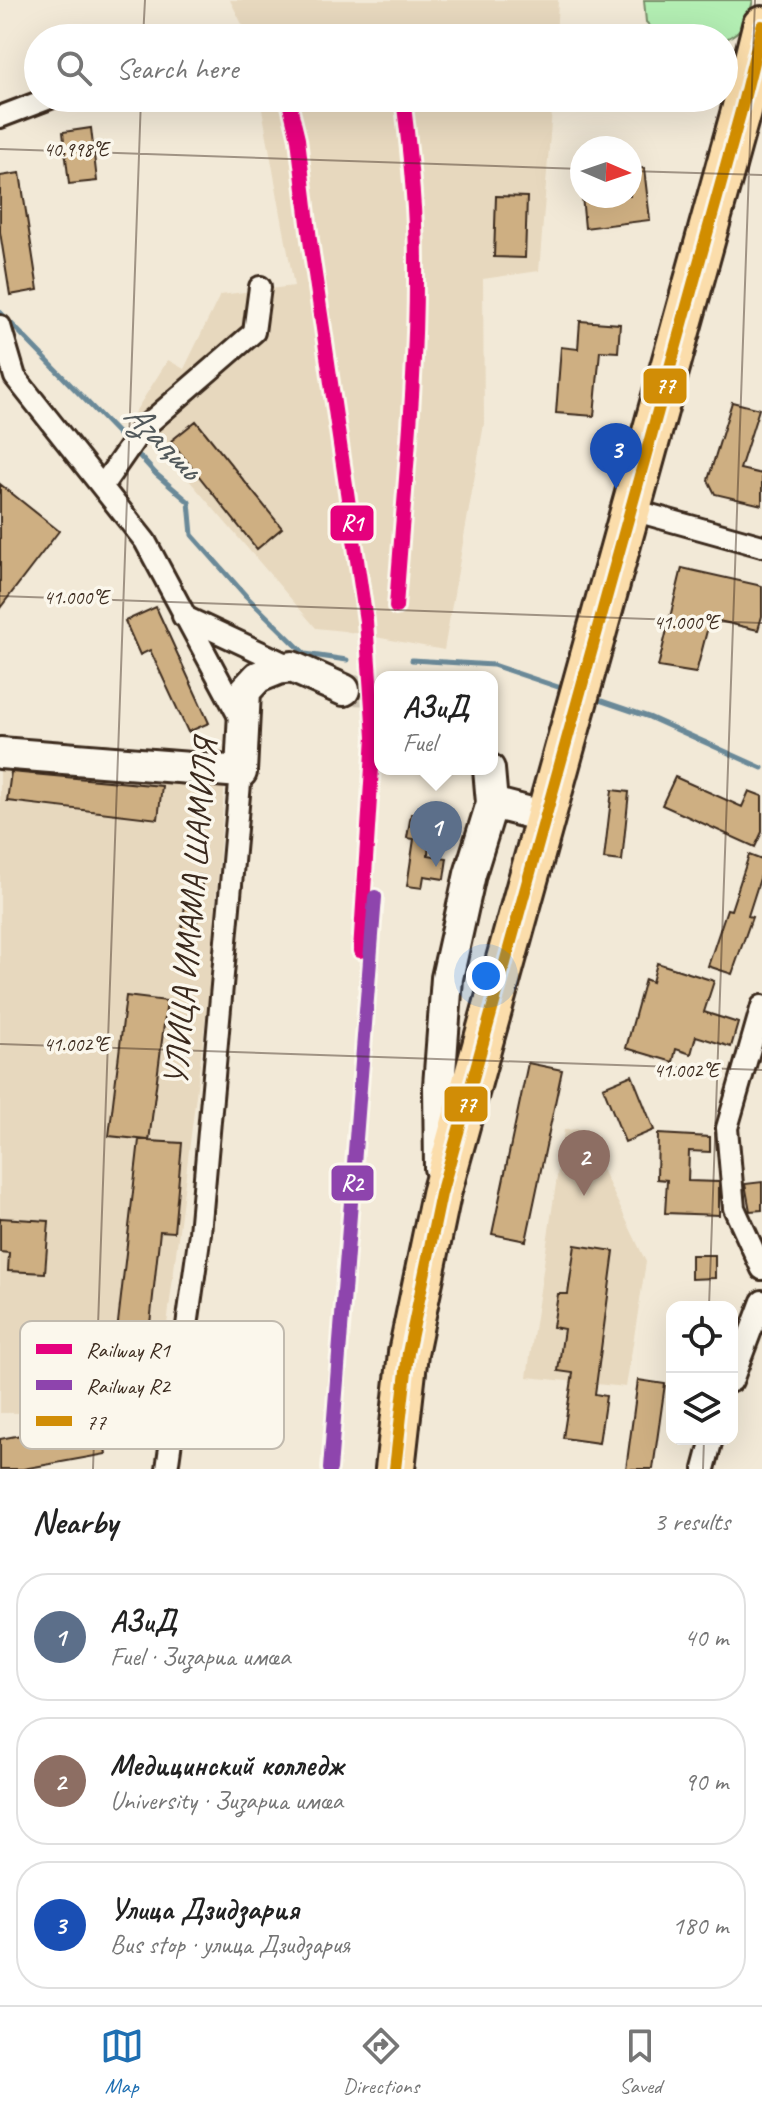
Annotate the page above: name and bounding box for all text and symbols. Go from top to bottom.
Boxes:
search box [24,24,738,112]
icon: search [52,46,96,90]
text: Search here [116,49,238,87]
north arrow [570,136,642,208]
text: 40.998°E [43,137,111,162]
line badge: 77 [642,367,688,405]
text: 77 [655,372,677,400]
water label: Аӡаԥшь [115,392,214,491]
pin: 3 [590,423,642,489]
line badge: R1 [329,504,375,542]
text: R1 [341,510,365,538]
text: 41.000°E [43,585,111,610]
text: 41.000°E [653,610,721,635]
popup [374,671,498,775]
text: АЗиД [402,688,470,726]
text: Fuel [402,726,436,759]
street label: УЛИЦА ИМАМА ШАМИЛЯ [153,732,227,1087]
pin: 1 [410,801,462,867]
your location [466,956,506,996]
text: 41.002°E [43,1032,111,1057]
text: 41.002°E [653,1058,721,1083]
line badge: 77 [443,1085,489,1123]
text: 77 [456,1091,478,1119]
pin: 2 [558,1130,610,1196]
line badge: R2 [330,1164,375,1202]
text: R2 [341,1170,365,1198]
map controls [666,1301,738,1445]
button: locate [666,1301,738,1373]
legend [20,1321,284,1449]
text: Railway R1 [86,1336,171,1364]
text: Railway R2 [86,1372,172,1400]
button: layers [666,1373,738,1445]
text: 77 [86,1408,107,1436]
text: Nearby [32,1500,118,1543]
text: 3 results [654,1505,730,1538]
text: АЗиД [110,1602,177,1640]
text: 1 [54,1621,66,1654]
text: 40 m [684,1621,728,1654]
text: Fuel · Ӡиӡариа имҩа [110,1640,290,1673]
text: Медицинский колледж [110,1746,344,1784]
text: 2 [54,1765,66,1798]
text: 90 m [684,1765,728,1798]
text: University · Ӡиӡариа имҩа [110,1784,343,1817]
text: Улица Дзидзария [110,1890,299,1928]
text: 3 [54,1909,66,1942]
text: 180 m [672,1909,728,1942]
text: Bus stop · улица Дзидзария [110,1928,350,1961]
tab: Map [100,2024,144,2100]
tab: Directions [343,2024,419,2100]
tab: Saved [618,2024,662,2100]

